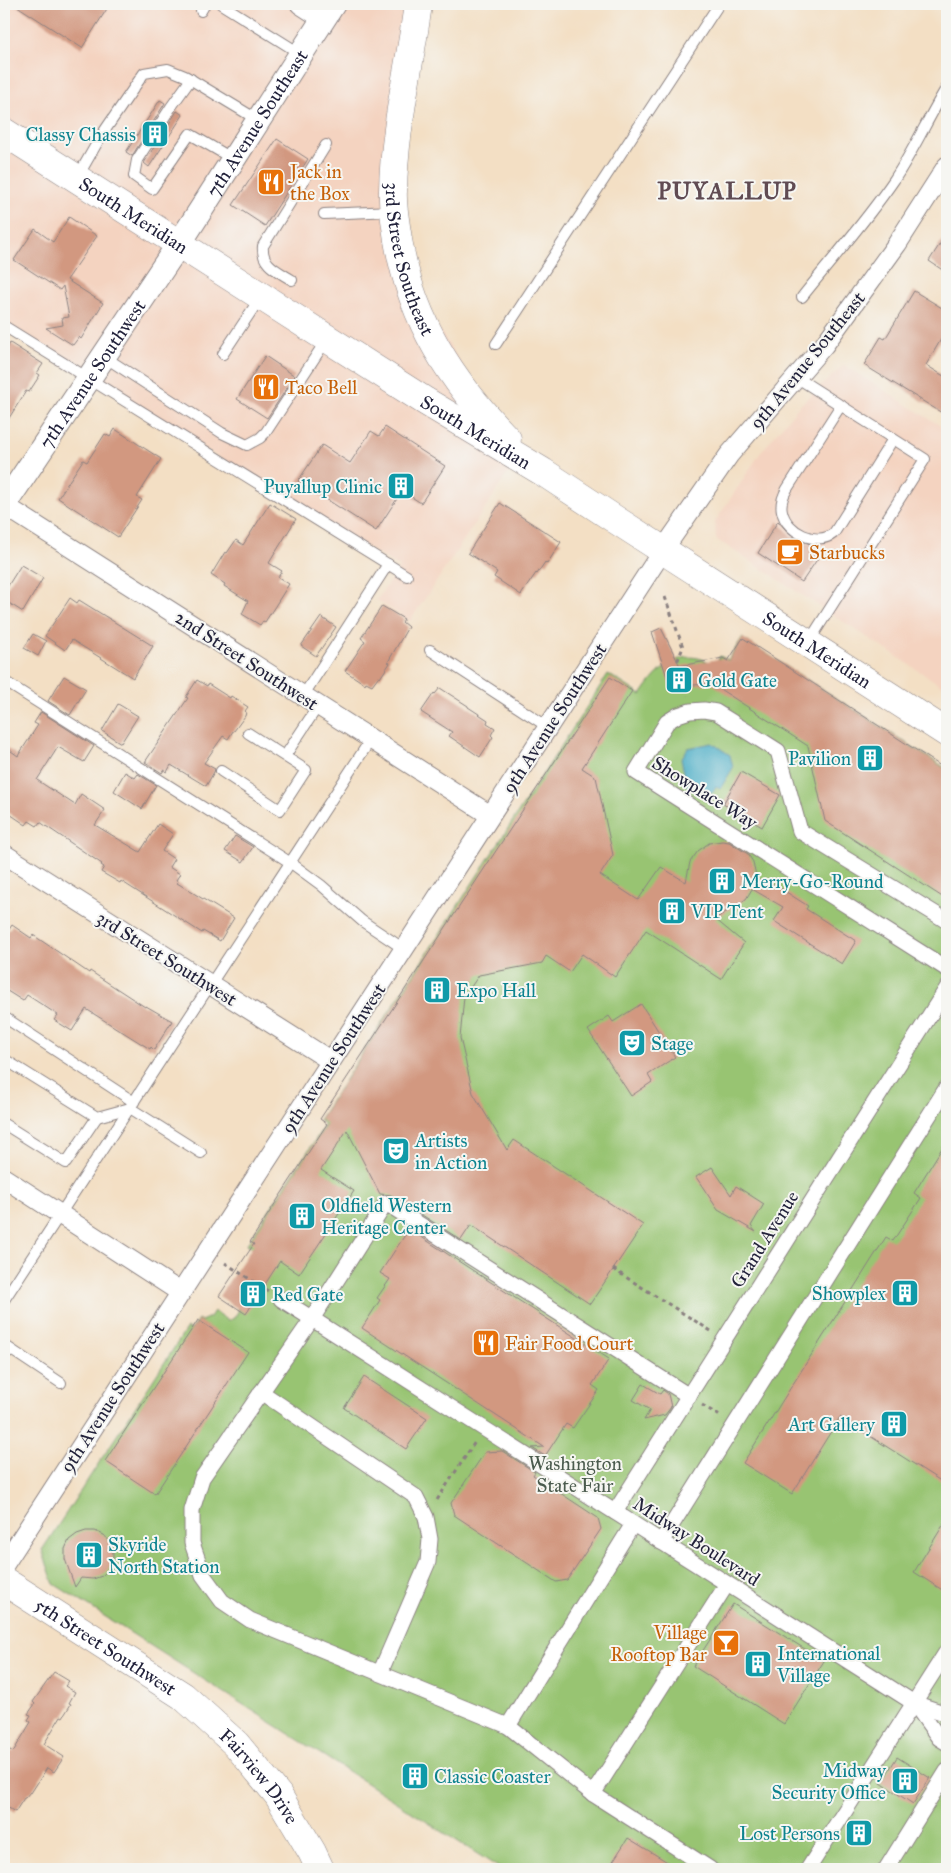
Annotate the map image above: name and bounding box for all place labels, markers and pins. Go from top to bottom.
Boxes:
building icon: Classy Chassis [140,119,170,149]
place label: Classy Chassis [25,123,136,146]
place label: Jack in the Box [288,160,350,205]
restaurant icon: Jack in the Box [256,167,286,197]
restaurant icon: Taco Bell [251,372,281,402]
place label: Taco Bell [285,376,358,399]
building icon: Puyallup Clinic [386,471,416,501]
place label: Puyallup Clinic [264,475,382,498]
cafe icon: Starbucks [775,537,805,567]
place label: Starbucks [809,541,885,564]
building icon: Gold Gate [664,665,694,695]
place label: Gold Gate [698,669,777,692]
building icon: Pavilion [855,743,885,773]
place label: Pavilion [788,747,851,770]
building icon: Merry-Go-Round [707,866,737,896]
place label: Merry-Go-Round [741,870,884,893]
building icon: VIP Tent [657,896,687,926]
place label: VIP Tent [690,900,764,923]
building icon: Expo Hall [422,975,452,1005]
place label: Expo Hall [456,979,537,1002]
theatre icon: Stage [617,1028,647,1058]
place label: Stage [651,1032,694,1056]
place label: Artists in Action [414,1129,487,1174]
theatre icon: Artists in Action [381,1136,411,1166]
place label: Oldfield Western Heritage Center [321,1194,452,1240]
building icon: Oldfield Western Heritage Center [287,1201,317,1231]
building icon: Showplex [890,1278,920,1308]
building icon: Red Gate [238,1279,268,1309]
place label: Showplex [812,1282,887,1305]
place label: Red Gate [272,1283,343,1306]
restaurant icon: Fair Food Court [471,1328,501,1358]
place label: Fair Food Court [505,1332,633,1355]
building icon: Art Gallery [879,1409,909,1439]
place label: Art Gallery [787,1413,876,1436]
place label: Skyride North Station [108,1533,219,1578]
building icon: Skyride North Station [74,1540,104,1570]
place label: Village Rooftop Bar [610,1621,708,1666]
bar icon: Village Rooftop Bar [711,1628,741,1658]
place label: International Village [776,1642,881,1688]
building icon: International Village [743,1649,773,1679]
place label: Midway Security Office [772,1759,887,1804]
building icon: Classic Coaster [400,1761,430,1791]
place label: Classic Coaster [434,1765,552,1788]
building icon: Midway Security Office [890,1766,920,1796]
building icon: Lost Persons [844,1818,874,1848]
place label: Lost Persons [739,1822,840,1845]

